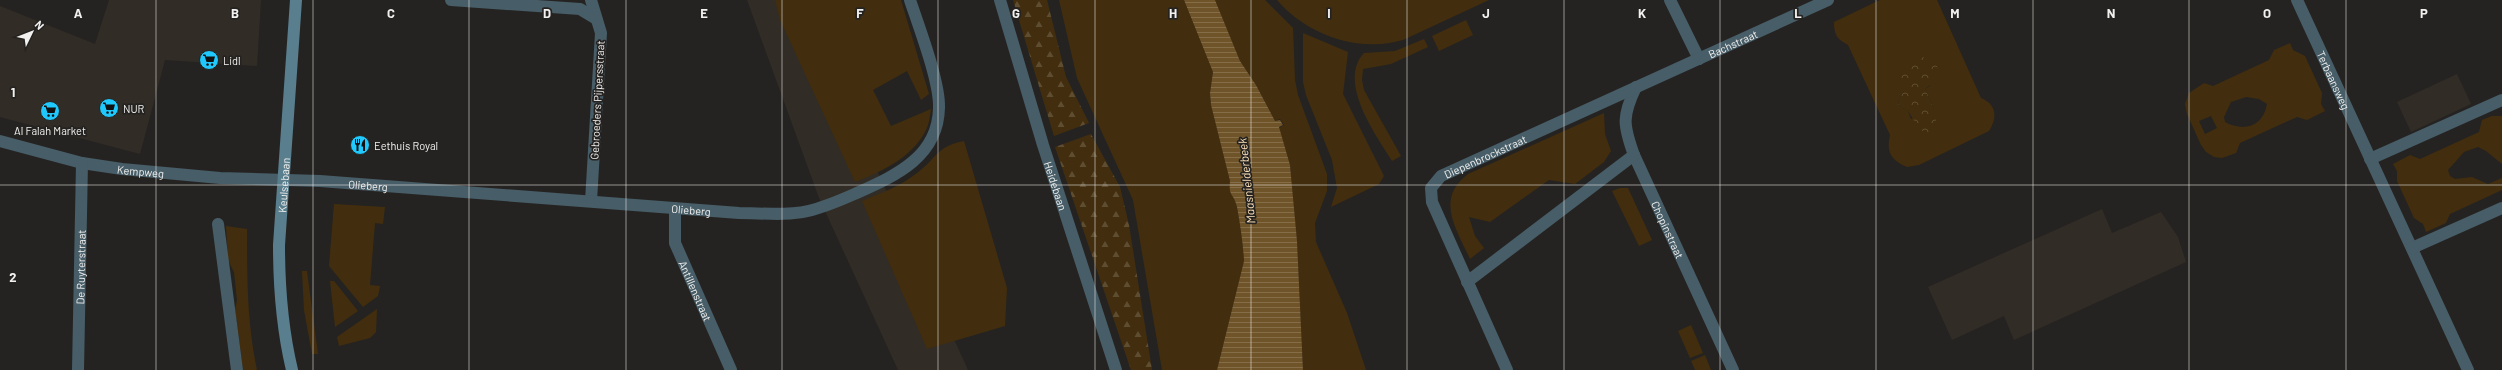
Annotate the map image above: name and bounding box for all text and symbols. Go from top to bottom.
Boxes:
text: A [74,5,83,21]
text: B [231,5,239,21]
text: C [387,5,395,21]
text: D [543,5,551,21]
text: E [700,5,708,21]
text: F [856,5,864,21]
text: G [1012,5,1020,21]
text: H [1169,5,1177,21]
text: I [1327,5,1331,21]
text: J [1482,5,1490,21]
text: K [1638,5,1646,21]
text: L [1794,5,1802,21]
text: M [1950,5,1960,21]
text: N [2107,5,2115,21]
text: O [2263,5,2271,21]
text: P [2420,5,2428,21]
north arrow [12,12,52,52]
text: N [32,18,47,32]
street label: Bachstraat [1706,27,1759,60]
street label: Gebroeders Pijpersstraat [587,40,607,160]
supermarket icon: Lidl [198,49,220,71]
street label: Terbaansweg [2315,49,2353,111]
place label: Lidl [223,54,241,67]
text: 1 [11,84,15,100]
supermarket icon: NUR [98,97,120,119]
supermarket icon: Al Falah Market [39,100,61,122]
place label: NUR [123,102,145,115]
place label: Al Falah Market [14,124,86,137]
street label: Diepenbrockstraat [1442,132,1528,180]
restaurant icon: Eethuis Royal [349,134,371,156]
water label: Maasnielderbeek [1235,137,1257,225]
place label: Eethuis Royal [374,139,438,152]
street label: Keulsebaan [275,157,292,213]
street label: Heidebaan [1042,159,1070,212]
street label: Kempweg [116,162,165,179]
street label: Olieberg [348,177,388,193]
street label: Chopinstraat [1649,199,1687,260]
street label: Olieberg [671,201,711,217]
street label: De Ruyterstraat [73,229,87,305]
street label: Antillenstraat [677,258,715,323]
text: 2 [9,269,17,285]

